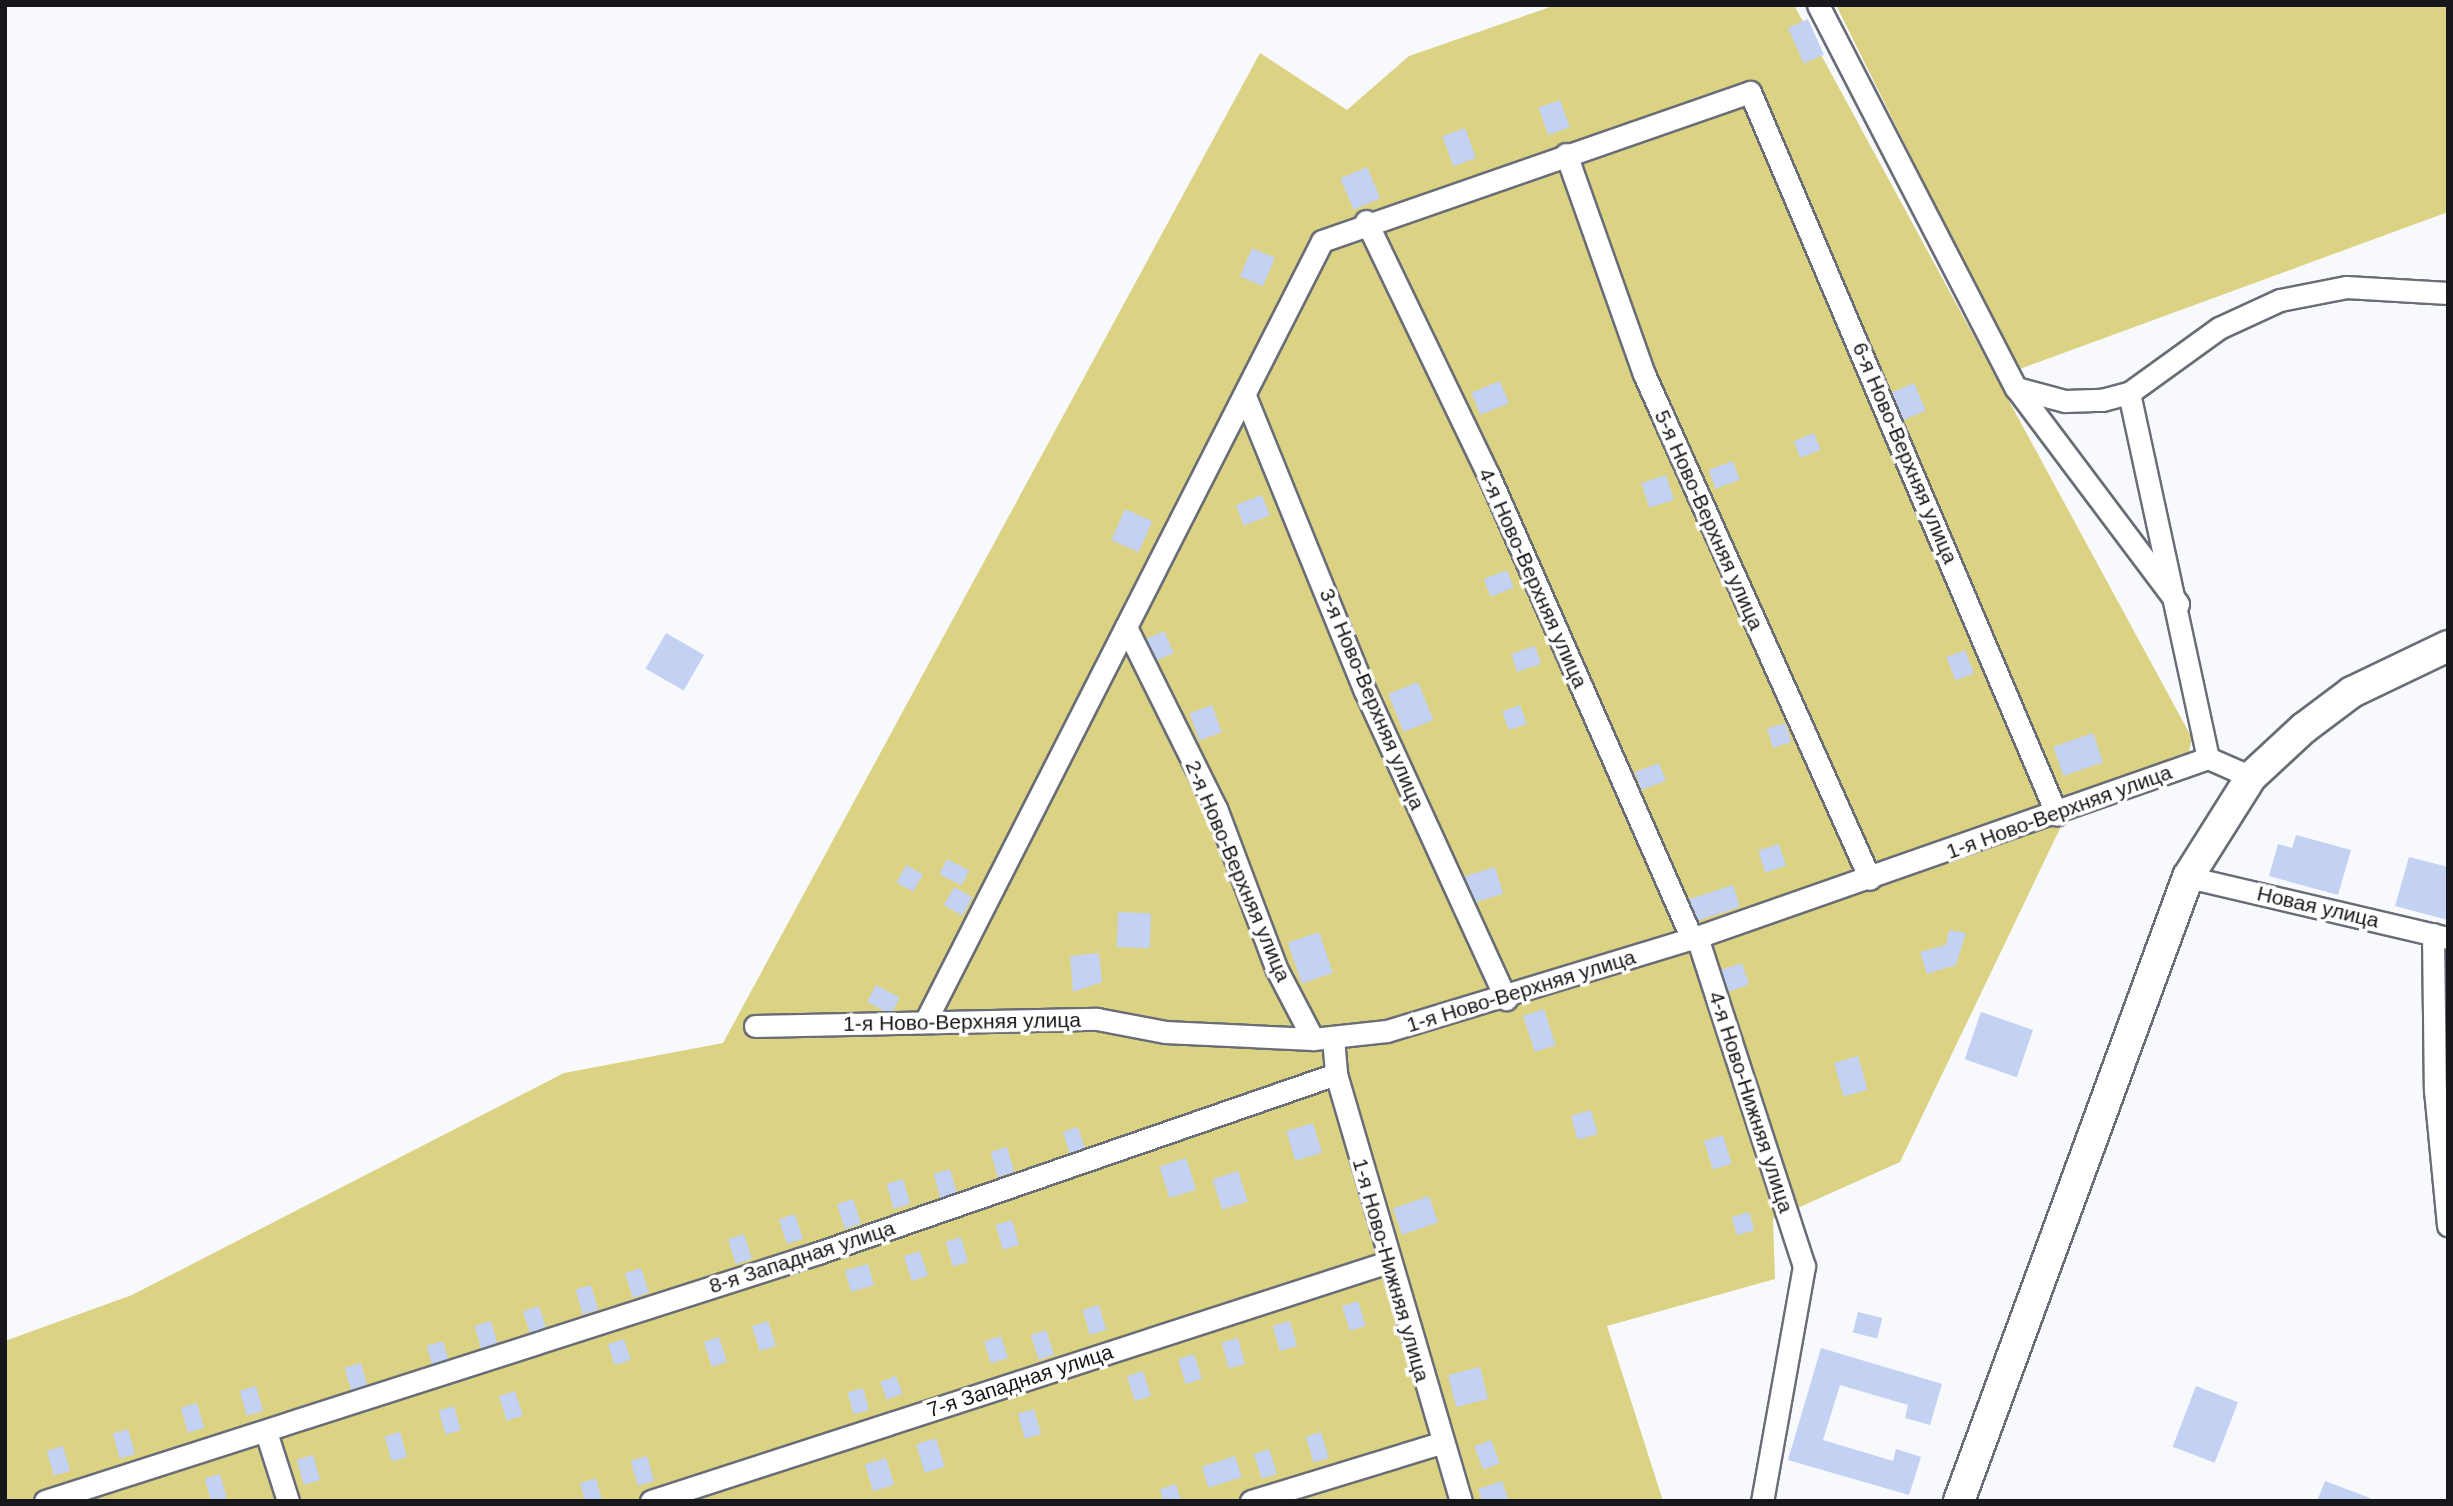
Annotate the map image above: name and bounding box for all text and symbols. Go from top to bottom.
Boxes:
street label: 6-я Ново-Верхняя улица [1847,339,1963,567]
street label: 5-я Ново-Верхняя улица [1649,406,1769,634]
street label: 4-я Ново-Верхняя улица [1473,464,1593,692]
street label: 3-я Ново-Верхняя улица [1314,585,1430,813]
street label: 2-я Ново-Верхняя улица [1180,757,1296,985]
street label: 1-я Ново-Верхняя улица [1943,759,2175,865]
street label: Новая улица [2255,881,2381,933]
street label: 1-я Ново-Верхняя улица [1404,944,1638,1038]
street label: 4-я Ново-Нижняя улица [1703,988,1799,1216]
street label: 1-я Ново-Верхняя улица [843,1007,1081,1037]
street label: 1-я Ново-Нижняя улица [1347,1155,1435,1385]
street label: 8-я Западная улица [706,1215,898,1299]
street label: 7-я Западная улица [924,1339,1116,1423]

